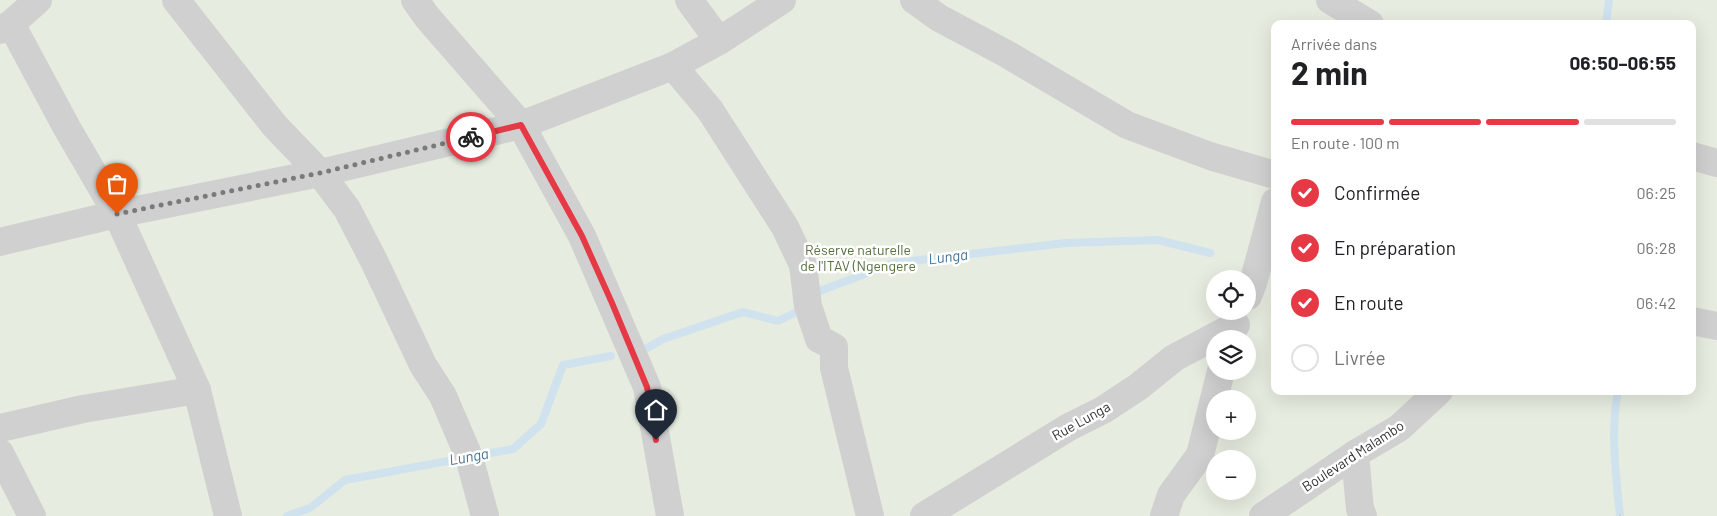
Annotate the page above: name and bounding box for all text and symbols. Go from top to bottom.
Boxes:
text: Arrivée dans [1291,34,1377,53]
text: 06:50–06:55 [1570,51,1676,74]
text: 2 min [1291,53,1368,91]
courier [446,112,496,162]
icon: bike [457,123,485,151]
text: En route · 100 m [1291,133,1400,152]
pin [96,163,138,214]
icon: bag [103,170,131,198]
icon: check [1291,179,1319,207]
text: Confirmée [1334,181,1421,204]
text: 06:25 [1636,183,1676,202]
icon: check [1291,234,1319,262]
text: En préparation [1334,236,1456,259]
text: 06:28 [1636,238,1676,257]
park label: Réserve naturelle de l'ITAV (Ngengere [800,241,916,274]
water label: Lunga [927,245,969,267]
map controls [1206,270,1256,500]
button: locate [1206,270,1256,320]
icon: check [1291,289,1319,317]
text: En route [1334,291,1404,314]
text: 06:42 [1636,293,1676,312]
button: layers [1206,330,1256,380]
text: Livrée [1334,346,1386,369]
pin [635,389,677,440]
button: + [1206,390,1256,440]
icon: home [642,396,670,424]
street label: Rue Lunga [1049,398,1113,444]
street label: Boulevard Malambo [1299,416,1407,495]
water label: Lunga [448,444,490,468]
button: − [1206,450,1256,500]

